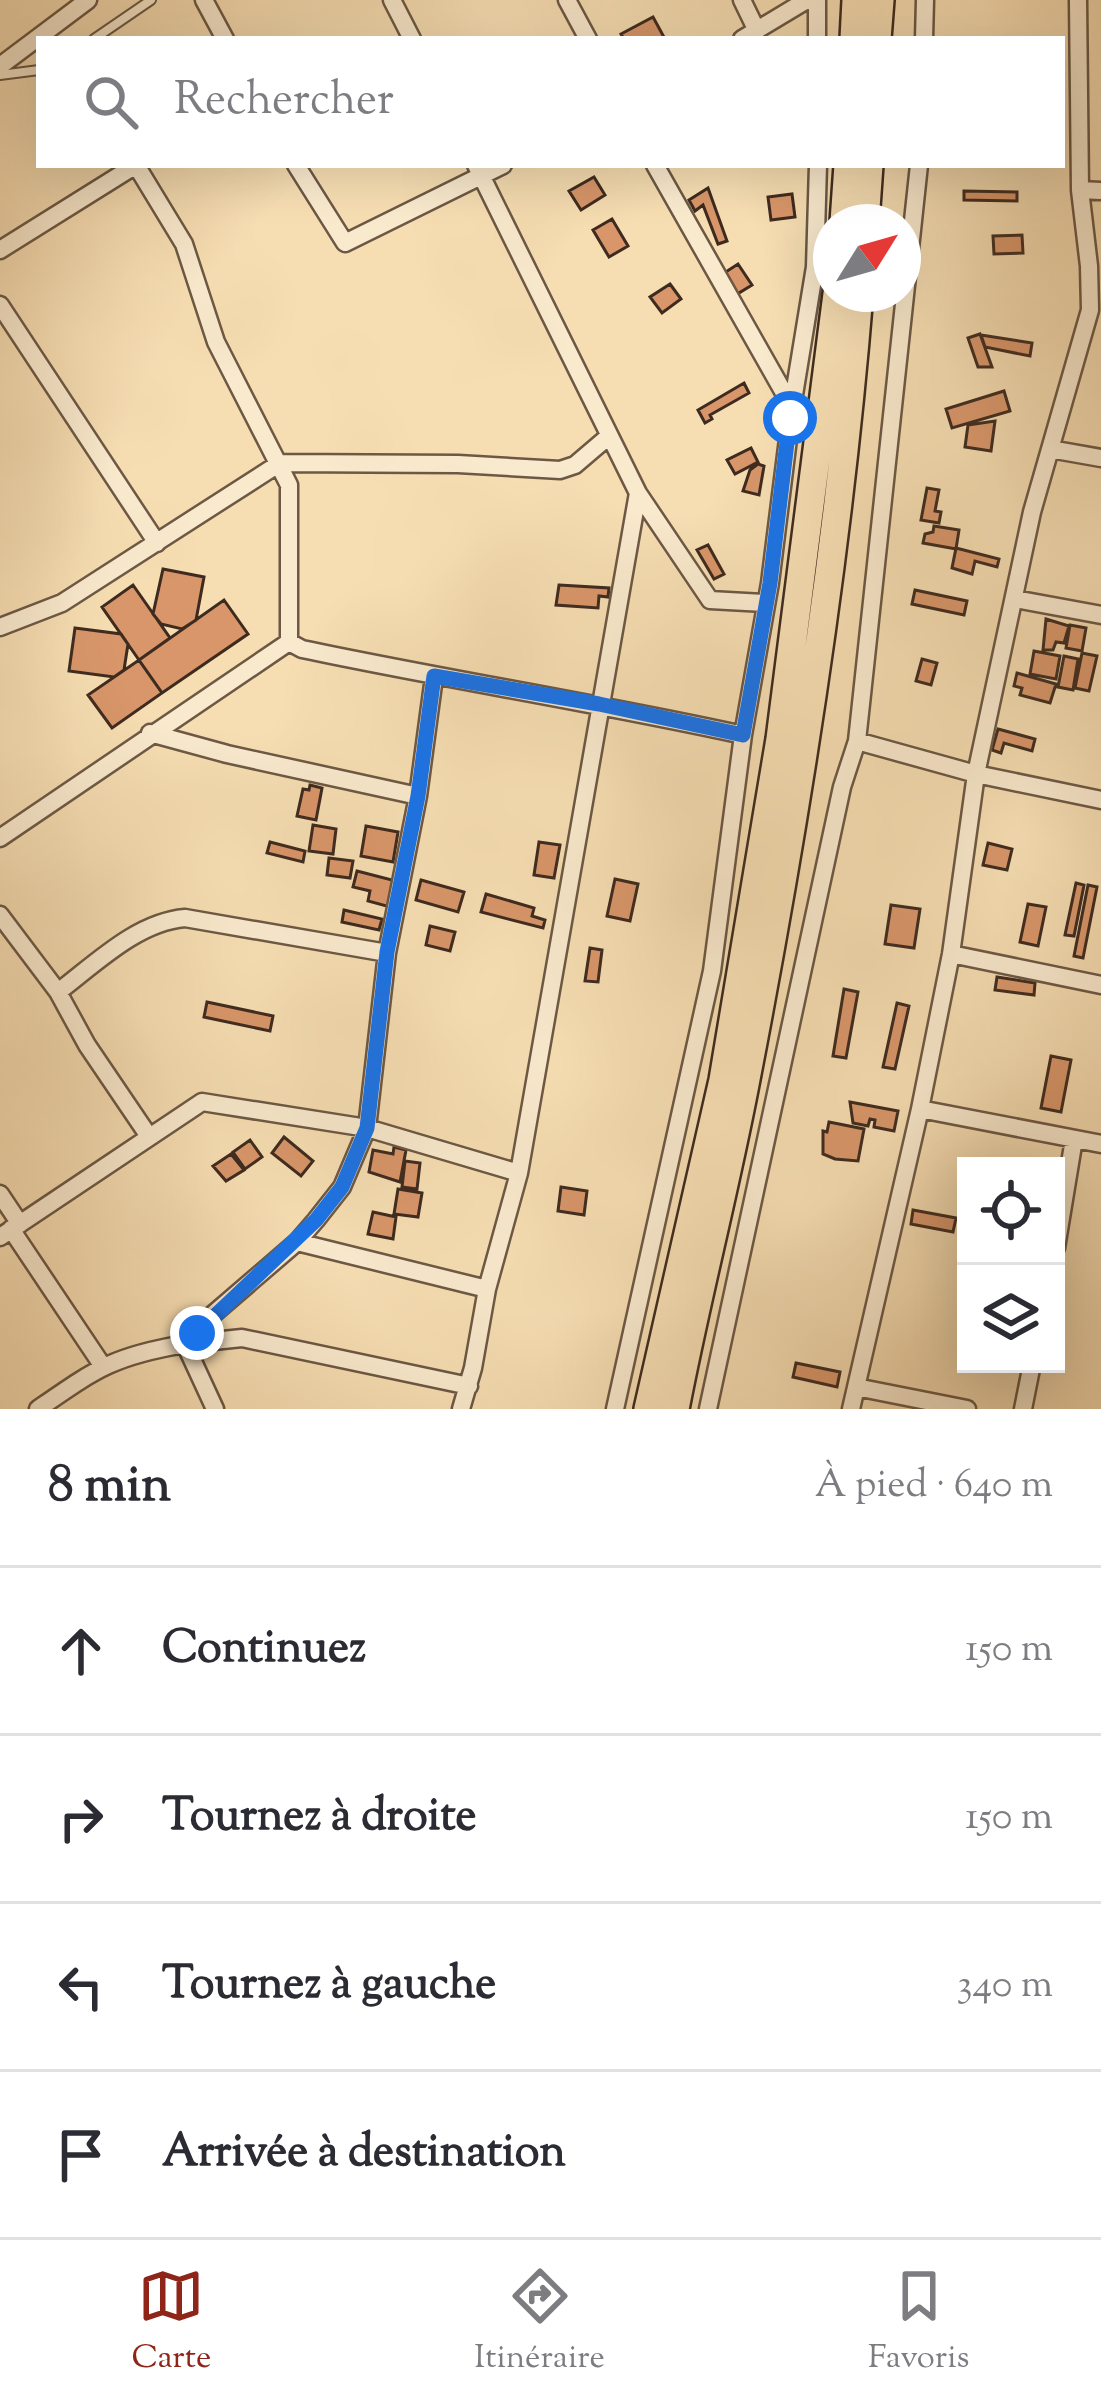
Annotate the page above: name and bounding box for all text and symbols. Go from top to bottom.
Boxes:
search box [36,36,1065,168]
icon: search [78,69,144,135]
text: Rechercher [174,70,394,135]
north arrow [813,204,921,312]
route start [763,391,817,445]
map controls [957,1157,1065,1373]
button: locate [957,1157,1065,1265]
button: layers [957,1265,1065,1373]
route end [170,1306,224,1360]
text: 8 min [48,1451,171,1524]
text: À pied · 640 m [815,1459,1053,1515]
icon: ahead [48,1618,114,1684]
text: Continuez [162,1618,366,1683]
text: 150 m [965,1623,1053,1679]
icon: right [48,1786,114,1852]
text: Tournez à droite [162,1786,477,1851]
text: 150 m [965,1791,1053,1847]
icon: left [48,1954,114,2020]
text: Tournez à gauche [162,1954,496,2019]
text: 340 m [957,1959,1053,2015]
icon: arrive [48,2122,114,2188]
text: Arrivée à destination [162,2122,566,2187]
tab: Carte [131,2263,211,2383]
tab: Itinéraire [474,2263,605,2383]
tab: Favoris [868,2263,970,2383]

